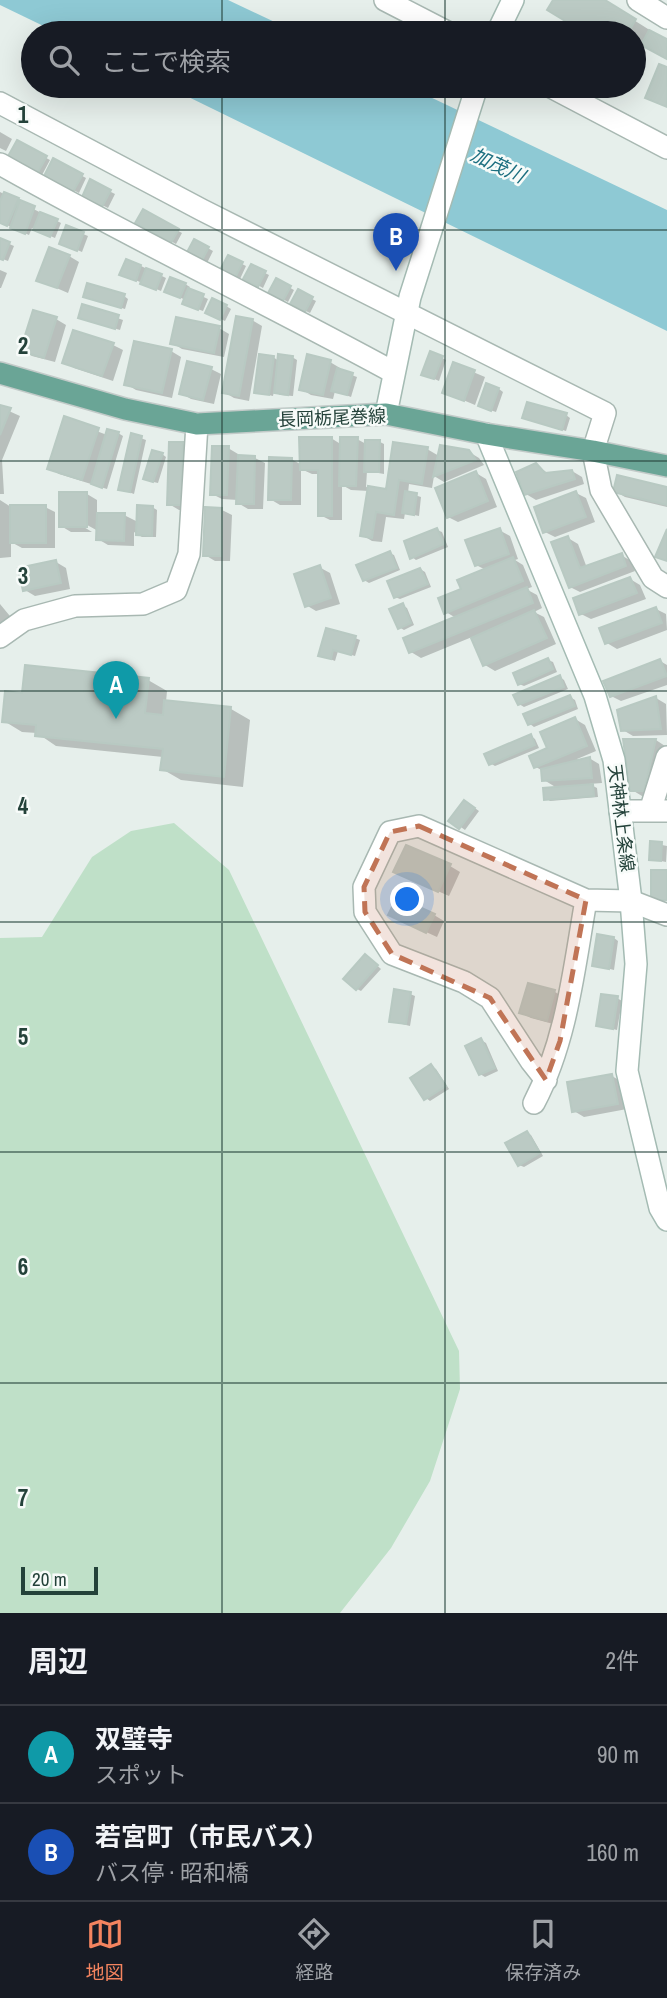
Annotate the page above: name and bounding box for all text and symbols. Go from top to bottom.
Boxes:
search box [21,21,646,98]
icon: search [45,41,83,79]
text: ここで検索 [101,44,231,79]
text: 1 [18,99,29,130]
water label: 加茂川 [467,141,531,190]
pin: B [373,213,419,271]
text: 2 [18,330,28,361]
street label: 長岡栃尾巻線 [278,403,386,432]
text: 3 [18,560,28,591]
pin: A [93,661,139,719]
street label: 天神林上条線 [603,763,640,873]
text: 4 [18,790,29,821]
your location [390,882,424,916]
text: 5 [18,1021,28,1052]
text: 6 [18,1251,28,1282]
text: 7 [18,1482,28,1513]
scale bar [21,1564,98,1596]
text: 20 m [32,1566,67,1592]
text: 周辺 [28,1641,88,1681]
text: 2件 [606,1645,639,1676]
text: 双璧寺 [95,1721,173,1756]
text: A [44,1739,58,1770]
text: 90 m [597,1739,639,1770]
text: スポット [95,1759,187,1790]
text: 若宮町（市民バス） [95,1819,329,1854]
text: B [44,1837,58,1868]
text: 160 m [587,1837,639,1868]
text: バス停 · 昭和橋 [95,1857,249,1888]
tab: 地図 [86,1915,124,1985]
tab: 経路 [295,1915,333,1985]
tab: 保存済み [505,1915,581,1985]

